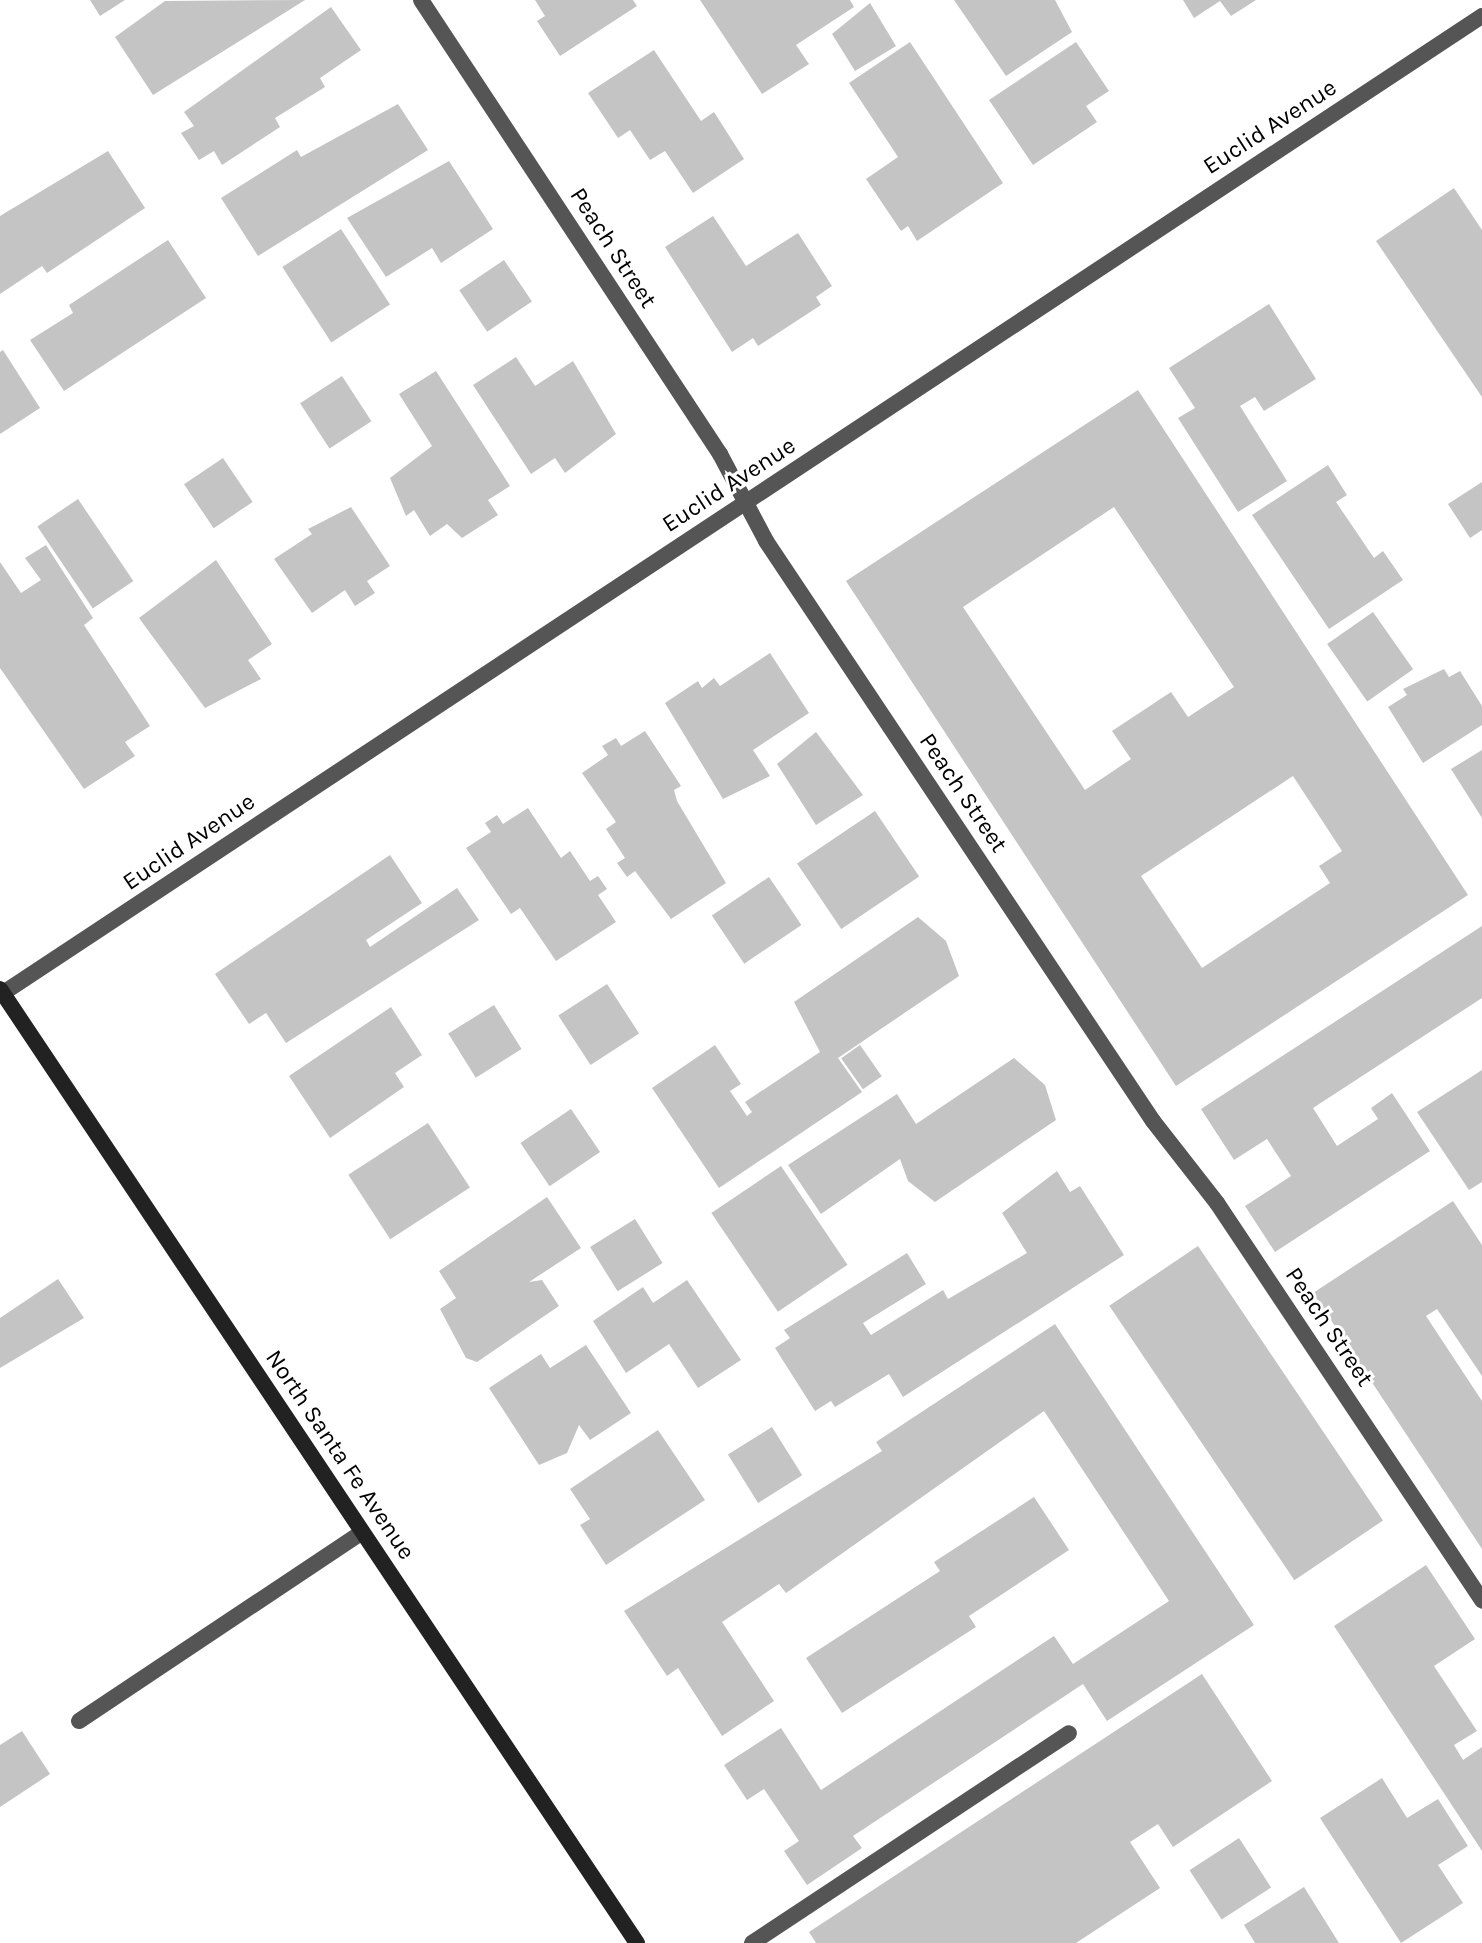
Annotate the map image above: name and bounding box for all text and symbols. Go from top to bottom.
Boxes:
street label: Euclid Avenue [1198,73,1342,181]
street label: Peach Street [564,183,662,313]
street label: Euclid Avenue [657,431,801,539]
street label: Peach Street [913,728,1013,858]
street label: Euclid Avenue [117,787,261,897]
street label: Peach Street [1279,1262,1379,1392]
street label: North Santa Fe Avenue [259,1345,421,1565]

